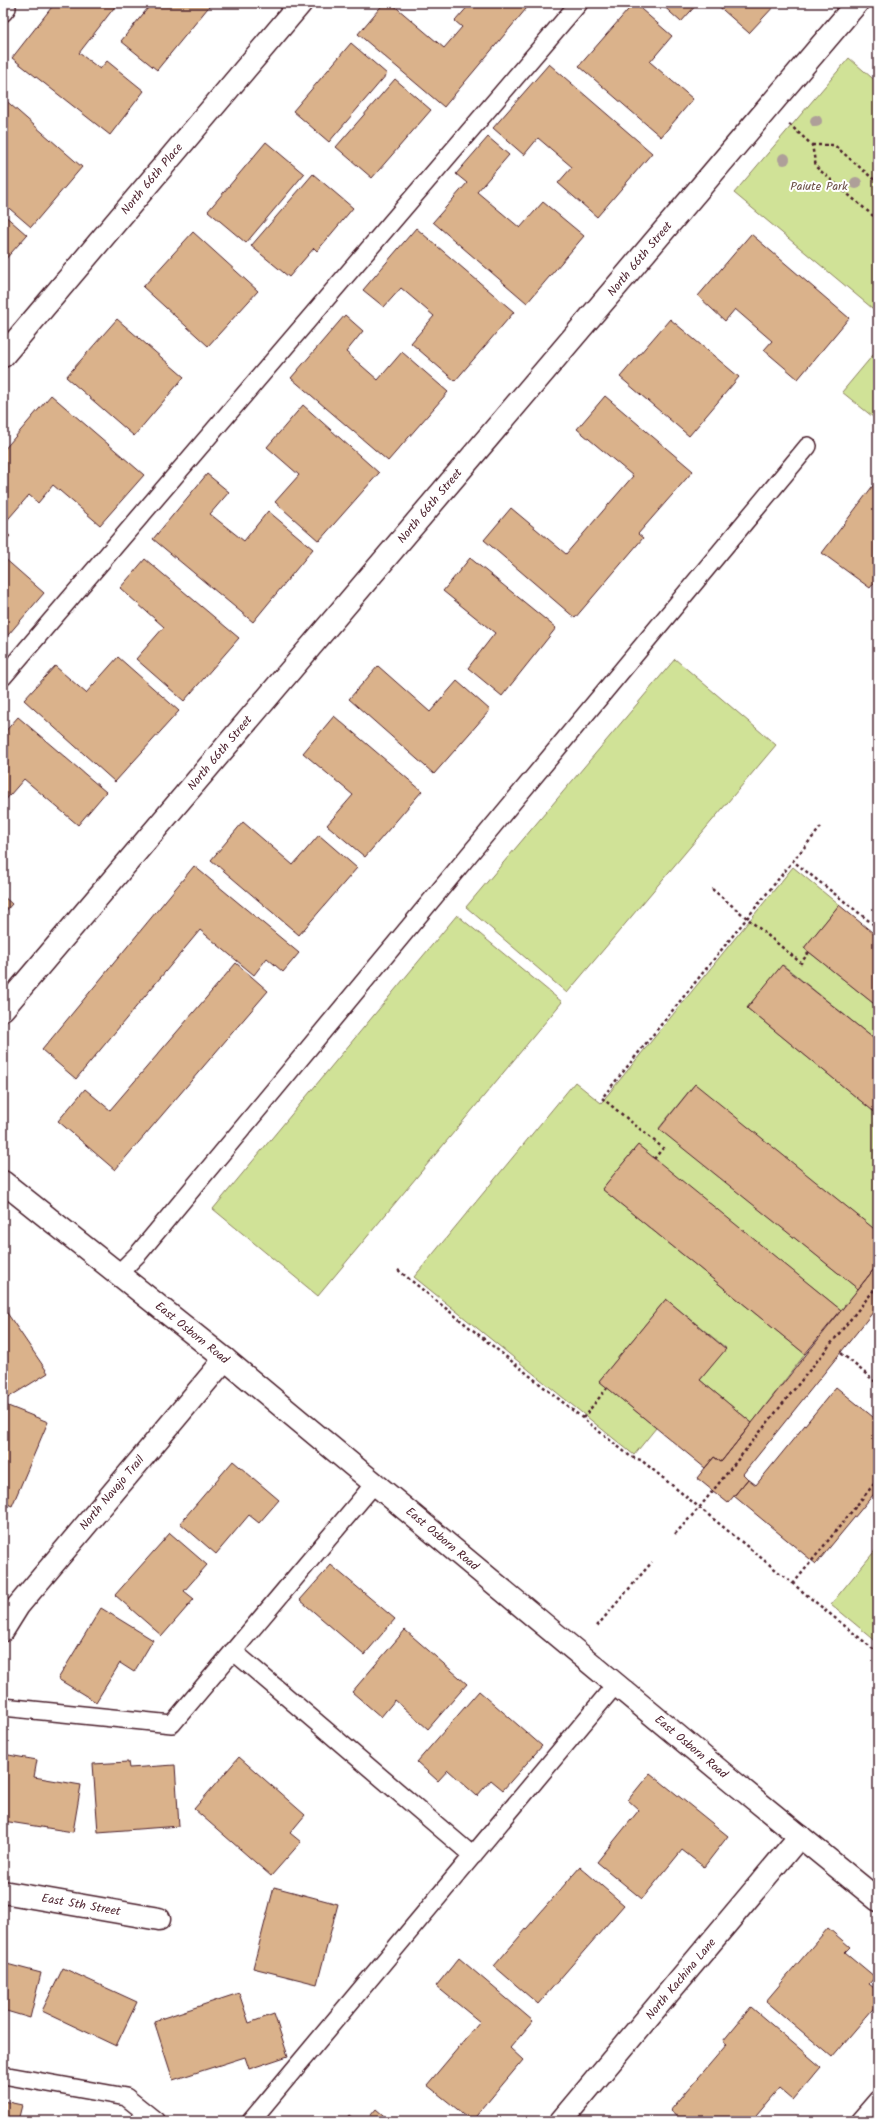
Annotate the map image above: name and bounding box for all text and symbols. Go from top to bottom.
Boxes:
street label: North 66th Place [116,139,188,219]
park label: Paiute Park [790,177,848,196]
street label: North 66th Street [603,217,677,301]
street label: North 66th Street [393,464,467,548]
street label: North 66th Street [183,711,257,795]
street label: East Osborn Road [151,1297,234,1370]
street label: North Navajo Trail [75,1451,149,1535]
street label: East Osborn Road [401,1503,484,1576]
street label: East Osborn Road [650,1711,733,1784]
street label: East 5th Street [40,1889,122,1921]
street label: North Kachina Lane [641,1934,721,2024]

